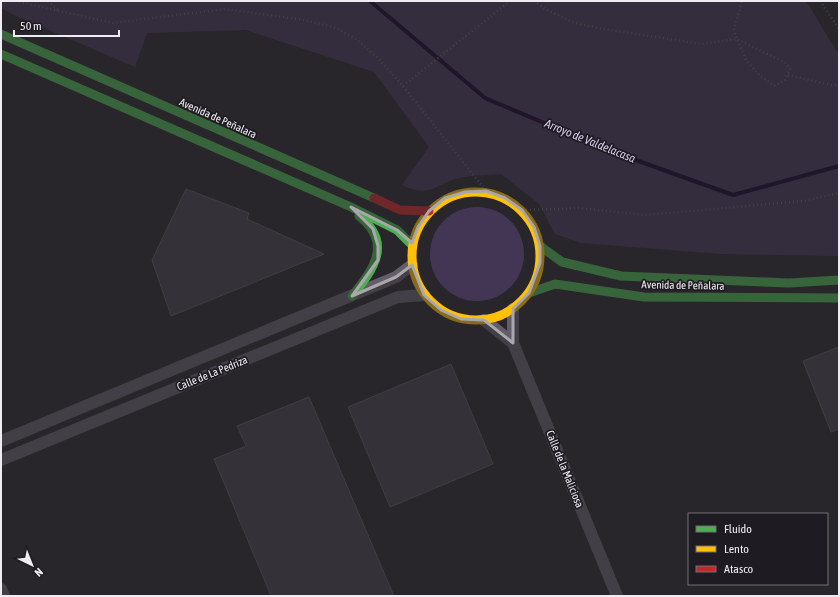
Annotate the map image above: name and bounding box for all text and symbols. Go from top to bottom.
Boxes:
scale bar [14,12,119,38]
text: 50 m [20,19,42,33]
street label: Avenida de Peñalara [178,96,258,140]
water label: Arroyo de Valdelacasa [542,116,638,166]
street label: Avenida de Peñalara [641,278,725,292]
street label: Calle de La Pedriza [175,353,249,393]
street label: Calle de la Maliciosa [544,429,586,509]
legend [688,513,828,585]
text: Fluido [724,522,752,536]
text: Lento [724,542,749,556]
north arrow [12,545,52,585]
text: Atasco [724,562,754,576]
text: N [32,566,45,579]

